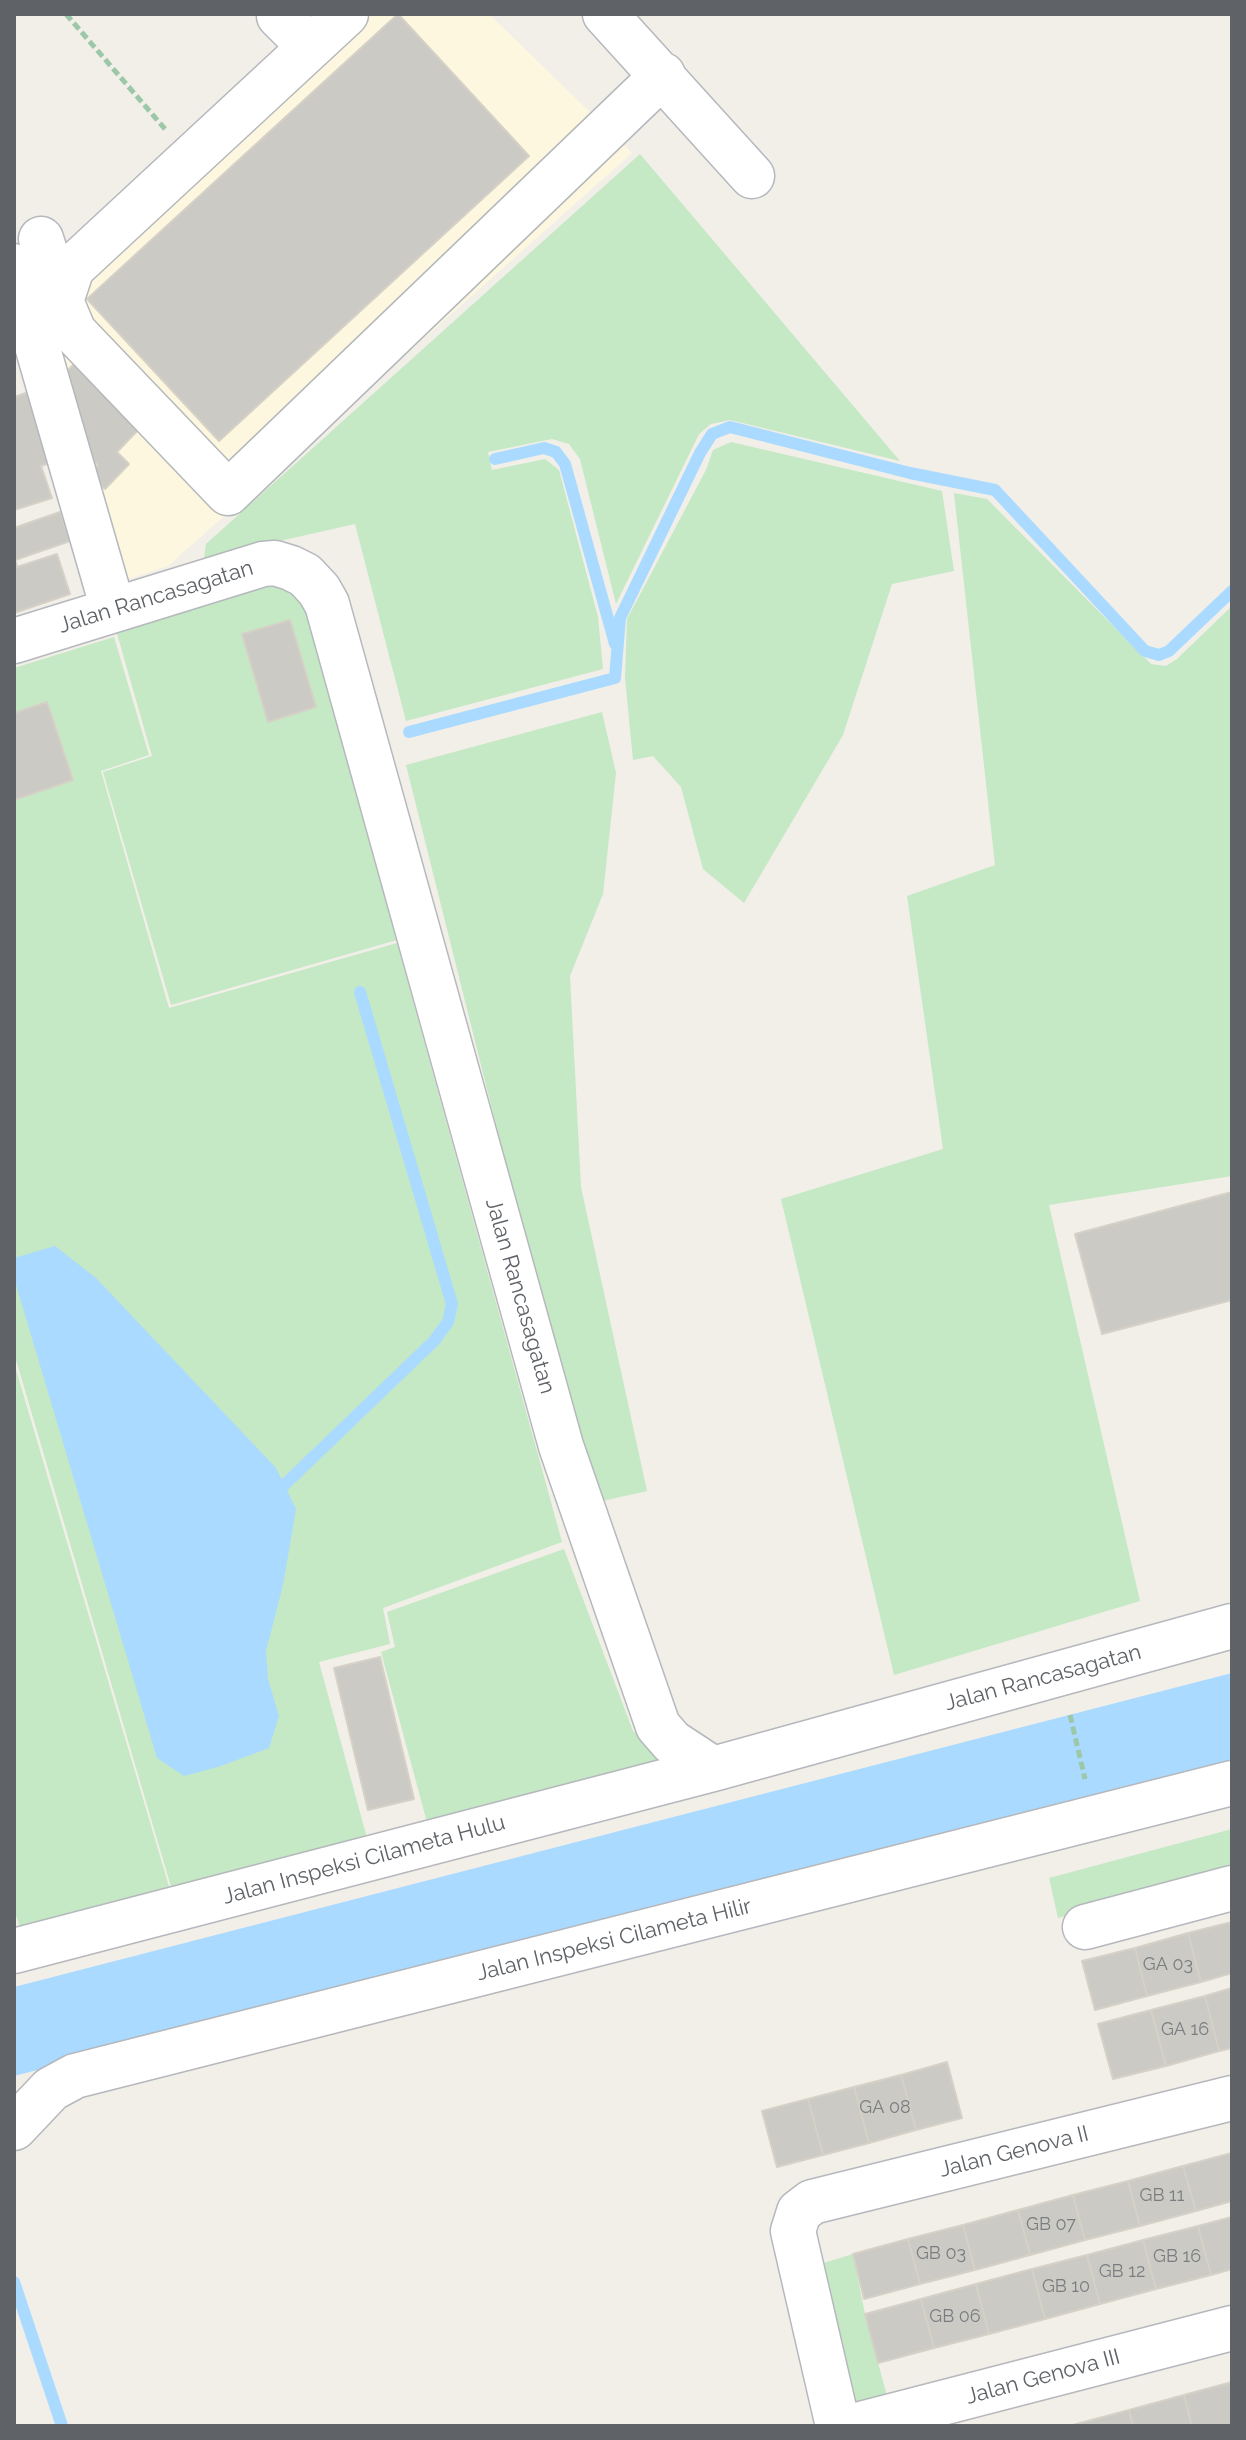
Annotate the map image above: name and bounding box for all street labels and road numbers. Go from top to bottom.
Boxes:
street label: Jalan Rancasagatan [55,555,257,639]
street label: Jalan Rancasagatan [479,1195,561,1397]
street label: Jalan Rancasagatan [942,1639,1144,1717]
street label: Jalan Inspeksi Cilameta Hulu [220,1810,508,1910]
street label: Jalan Inspeksi Cilameta Hilir [474,1893,754,1987]
street label: Jalan Genova II [937,2121,1091,2183]
street label: Jalan Genova III [963,2344,1123,2410]

